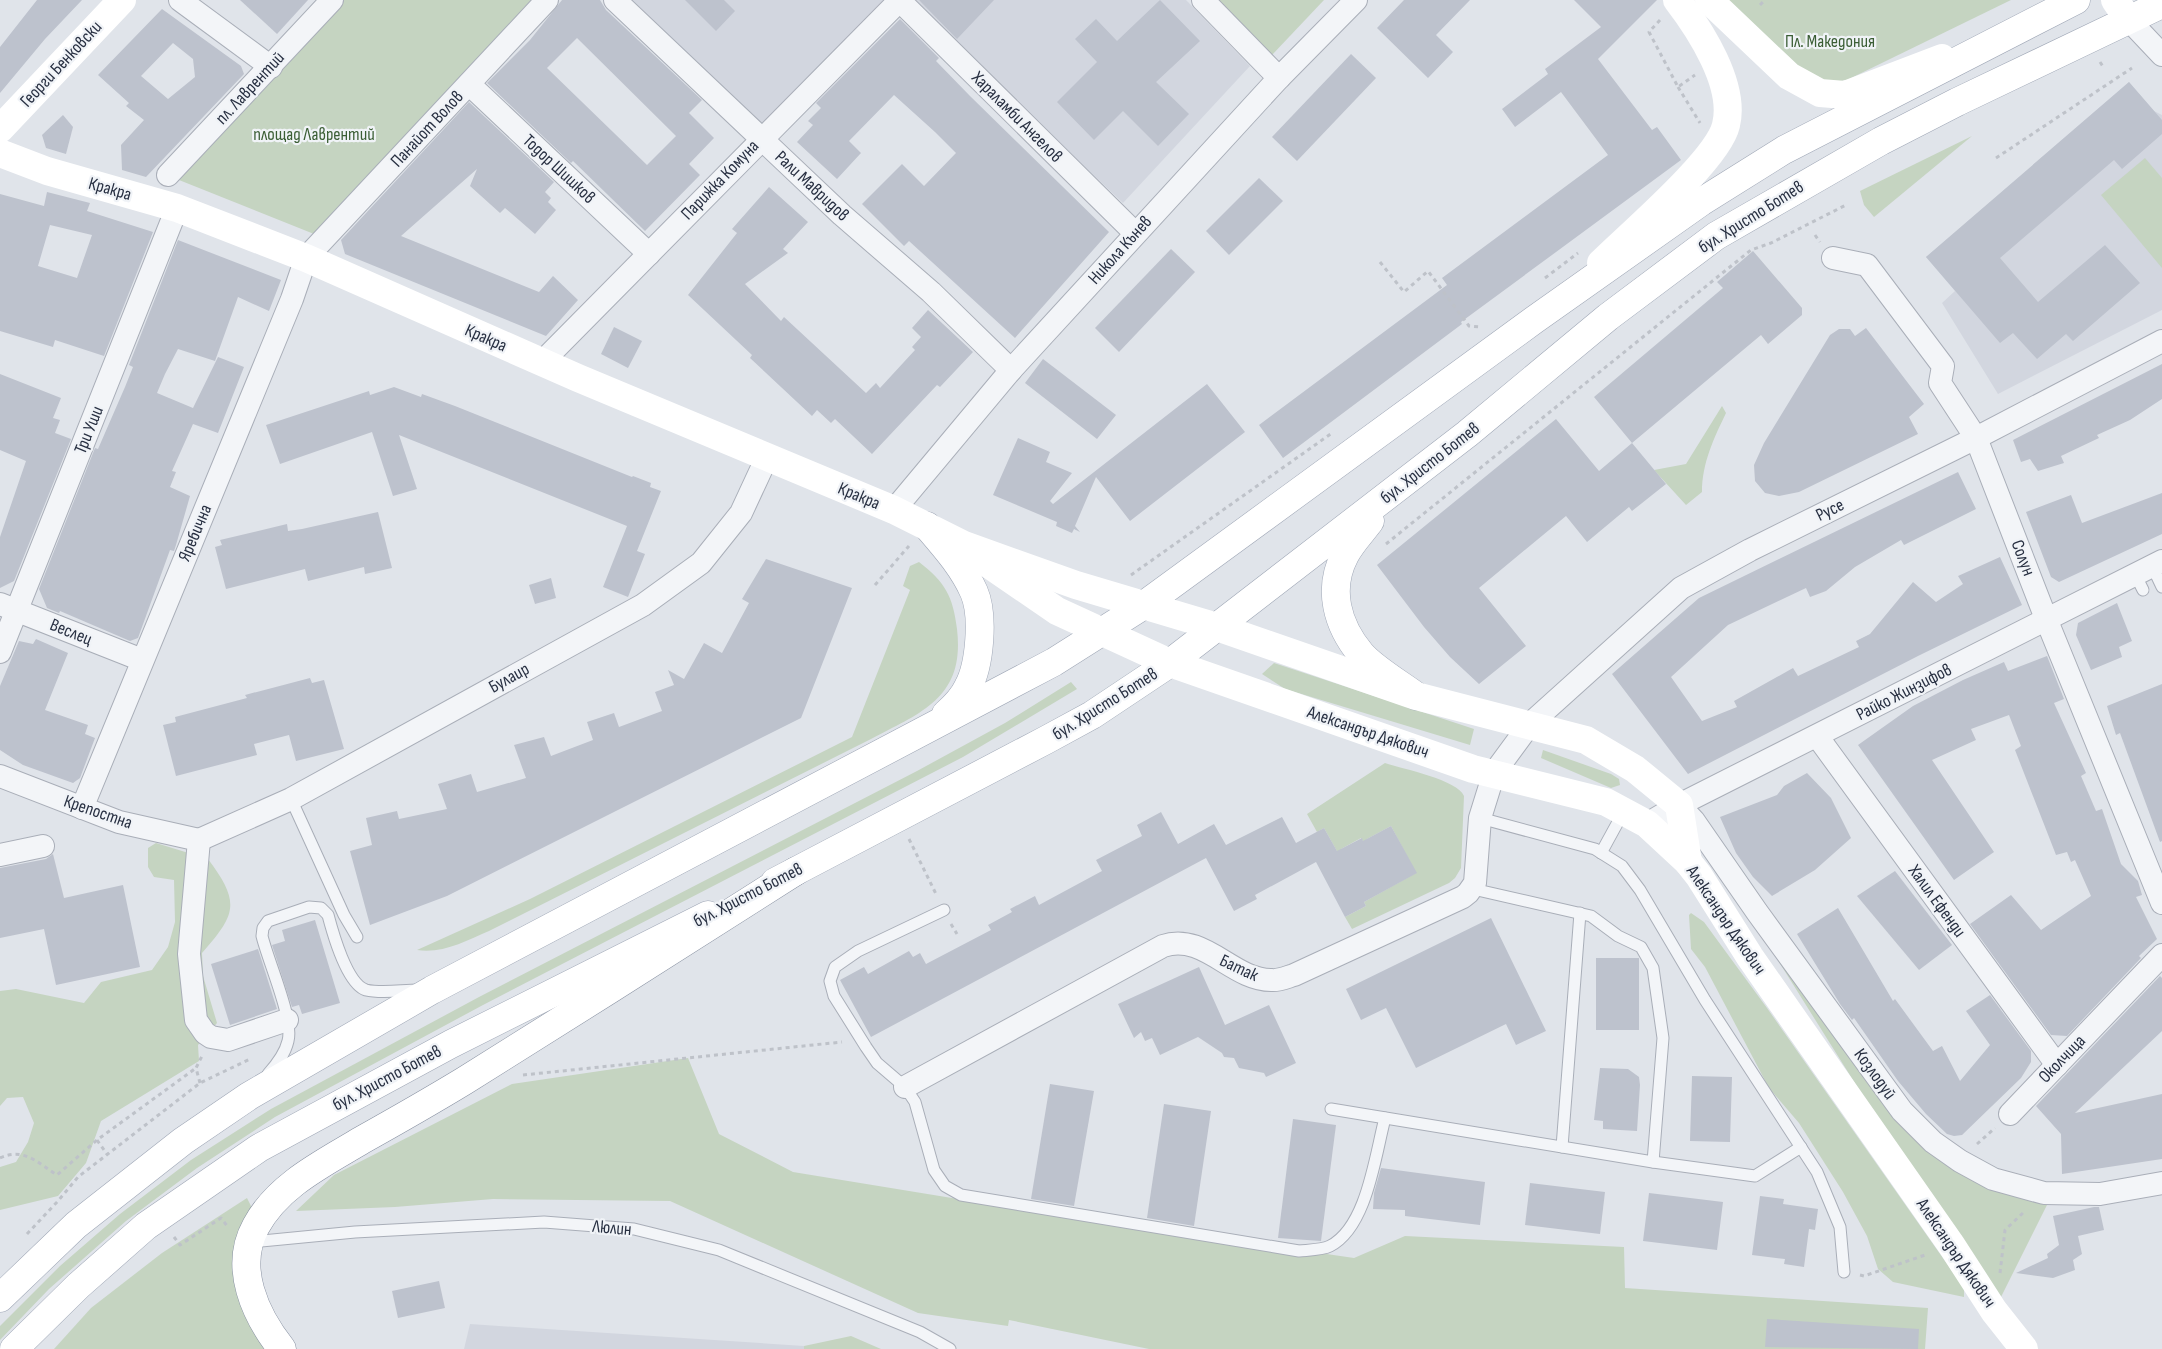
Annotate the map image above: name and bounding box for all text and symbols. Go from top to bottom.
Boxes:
street label: Георги Бенковски [16,17,106,111]
park label: Пл. Македония [1785,31,1875,52]
street label: пл. Лаврентий [211,47,289,129]
street label: Хараламби Ангелов [967,67,1067,167]
street label: Панайот Волов [386,86,468,172]
park label: площад Лаврентий [253,124,375,145]
street label: Тодор Шишков [518,130,600,208]
street label: Парижка Комуна [677,136,763,224]
street label: Рали Мавридов [771,146,853,226]
street label: Кракра [86,173,134,205]
street label: бул. Христо Ботев [1695,176,1807,258]
street label: Никола Кънев [1084,211,1156,289]
street label: Кракра [462,320,510,356]
street label: Три Уши [70,403,108,457]
street label: бул. Христо Ботев [1376,418,1484,508]
street label: Кракра [835,478,883,514]
street label: Русе [1812,494,1848,526]
street label: Яребична [174,501,216,565]
street label: Солун [2007,537,2039,579]
street label: Веслец [47,614,96,650]
street label: Булаир [485,658,533,698]
street label: Райко Жинзифов [1853,659,1955,725]
street label: бул. Христо Ботев [1049,663,1161,745]
street label: Александър Дякович [1304,701,1431,763]
street label: Крепостна [61,791,135,834]
street label: бул. Христо Ботев [690,858,806,932]
street label: Халил Ефенди [1903,860,1970,941]
street label: Александър Дякович [1681,861,1770,979]
street label: Батак [1216,950,1262,986]
street label: Околчица [2034,1031,2090,1087]
street label: бул. Христо Ботев [329,1041,445,1115]
street label: Козлодуй [1850,1044,1900,1104]
street label: Александър Дякович [1911,1194,2000,1312]
street label: Люлин [591,1216,632,1240]

